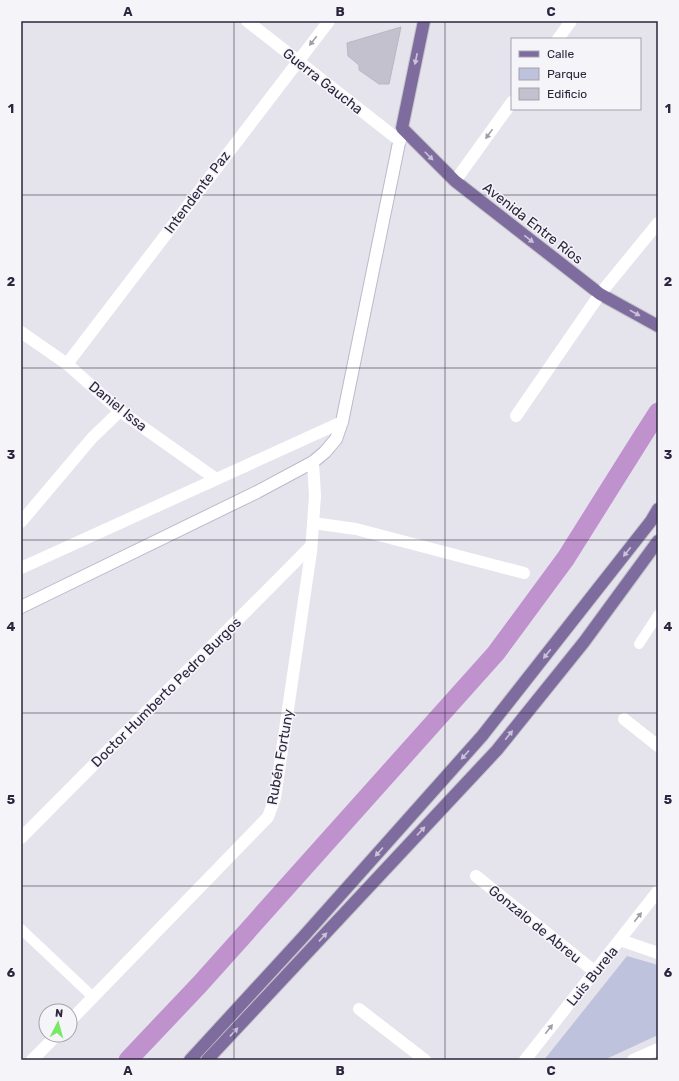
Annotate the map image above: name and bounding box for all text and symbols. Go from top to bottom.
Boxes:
text: A [123,4,133,19]
text: B [335,4,345,19]
text: C [546,4,556,19]
one-way arrow [309,36,317,46]
legend [511,38,641,110]
street label: Guerra Gaucha [279,45,366,118]
text: Calle [547,47,574,61]
one-way arrow [413,53,419,65]
text: Parque [547,67,587,81]
text: Edificio [547,87,587,101]
text: 1 [8,101,14,116]
text: 1 [665,101,671,116]
one-way arrow [485,129,493,139]
street label: Intendente Paz [161,148,234,237]
one-way arrow [424,151,434,161]
street label: Avenida Entre Ríos [479,179,586,268]
one-way arrow [523,234,534,243]
text: 2 [7,274,15,289]
text: 2 [664,274,672,289]
one-way arrow [629,310,641,316]
street label: Daniel Issa [85,378,150,435]
text: 3 [7,447,16,462]
text: 3 [664,447,673,462]
one-way arrow [623,546,631,557]
street label: Doctor Humberto Pedro Burgos [88,614,245,771]
text: 4 [7,619,16,634]
text: 4 [664,619,673,634]
one-way arrow [542,648,551,659]
street label: Rubén Fortuny [264,708,297,806]
one-way arrow [504,730,513,741]
one-way arrow [460,750,470,760]
text: 5 [7,792,15,807]
text: 5 [664,792,672,807]
one-way arrow [416,826,426,836]
one-way arrow [374,847,383,857]
street label: Gonzalo de Abreu [485,882,584,967]
one-way arrow [634,911,643,922]
one-way arrow [318,931,327,942]
street label: Luis Burela [563,943,622,1010]
text: 6 [7,965,16,980]
text: 6 [664,965,673,980]
north arrow [38,1003,78,1043]
text: N [54,1007,64,1020]
one-way arrow [544,1024,553,1035]
one-way arrow [229,1027,238,1036]
text: A [123,1063,133,1078]
text: B [335,1063,345,1078]
text: C [546,1063,556,1078]

